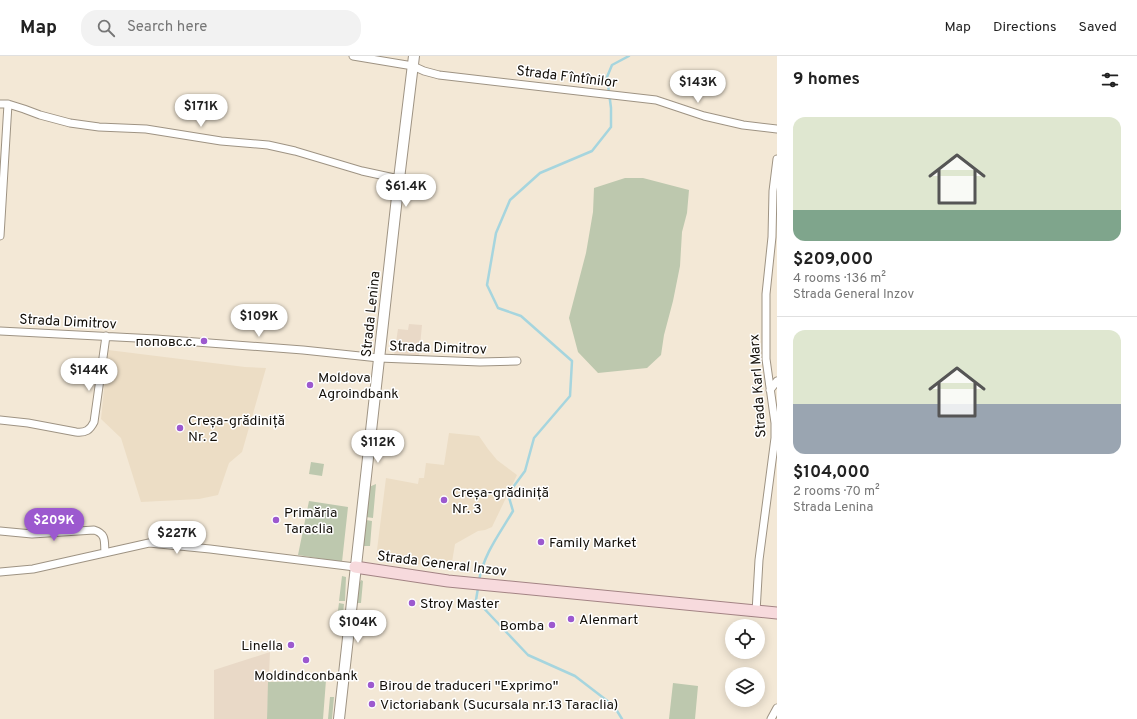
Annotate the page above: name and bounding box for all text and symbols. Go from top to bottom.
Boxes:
search box [81,10,361,46]
text: Map [20,16,57,40]
icon: search [95,17,117,39]
text: Search here [127,18,207,37]
text: Map [945,19,971,36]
text: Directions [993,19,1057,36]
text: Saved [1079,19,1117,36]
street label: Strada Fîntînilor [515,63,619,92]
text: 9 homes [793,69,860,91]
icon: filters [1099,69,1121,91]
pin: $143K [670,70,726,104]
text: $143K [679,75,717,91]
pin: $171K [173,94,229,128]
text: $171K [184,99,218,115]
icon: home [921,143,993,215]
pin: $61.4K [373,174,439,208]
text: $61.4K [385,179,427,195]
text: $209,000 [793,249,873,271]
street label: Strada Lenina [359,270,384,358]
text: 4 rooms · 136 m² [793,271,886,287]
text: Strada General Inzov [793,287,914,303]
pin: $109K [231,304,287,338]
text: $109K [240,309,278,325]
street label: Strada Dimitrov [19,311,117,334]
street label: Strada Karl Marx [746,333,771,438]
place label: поповс.с. [136,334,196,351]
marker: поповс.с. [199,336,209,346]
street label: Strada Dimitrov [389,338,487,359]
icon: home [921,356,993,428]
pin: $144K [61,358,117,392]
text: $144K [70,363,108,379]
place label: Moldova Agroindbank [318,370,399,403]
marker: Moldova Agroindbank [305,380,315,390]
place label: Creșa-grădiniță Nr. 2 [188,413,285,446]
marker: Creșa-grădiniță Nr. 2 [175,423,185,433]
pin: $112K [350,430,406,464]
text: $112K [360,435,396,451]
text: $104,000 [793,462,870,484]
text: 2 rooms · 70 m² [793,484,880,500]
place label: Creșa-grădiniță Nr. 3 [452,485,549,518]
marker: Creșa-grădiniță Nr. 3 [439,495,449,505]
text: Strada Lenina [793,500,873,516]
place label: Primăria Taraclia [284,505,337,538]
pin: $209K [26,508,82,542]
text: $209K [33,513,75,529]
marker: Primăria Taraclia [271,515,281,525]
pin: $227K [149,521,205,555]
text: $227K [157,526,197,542]
place label: Family Market [549,535,637,552]
marker: Family Market [536,537,546,547]
street label: Strada General Inzov [376,548,508,581]
place label: Stroy Master [420,596,500,613]
marker: Stroy Master [407,598,417,608]
pin: $104K [330,610,386,644]
place label: Alenmart [579,612,638,629]
marker: Alenmart [566,614,576,624]
text: $104K [338,615,378,631]
place label: Bomba [500,618,544,635]
map controls [725,619,765,707]
button: locate [725,619,765,659]
marker: Bomba [547,620,557,630]
place label: Linella [241,638,283,655]
marker: Linella [286,640,296,650]
marker: Moldindconbank [301,655,311,665]
button: layers [725,667,765,707]
place label: Moldindconbank [254,668,358,685]
place label: Birou de traduceri "Exprimo" [379,678,558,695]
marker: Birou de traduceri "Exprimo" [366,680,376,690]
place label: Victoriabank (Sucursala nr.13 Taraclia) [380,697,618,714]
marker: Victoriabank (Sucursala nr.13 Taraclia) [367,699,377,709]

